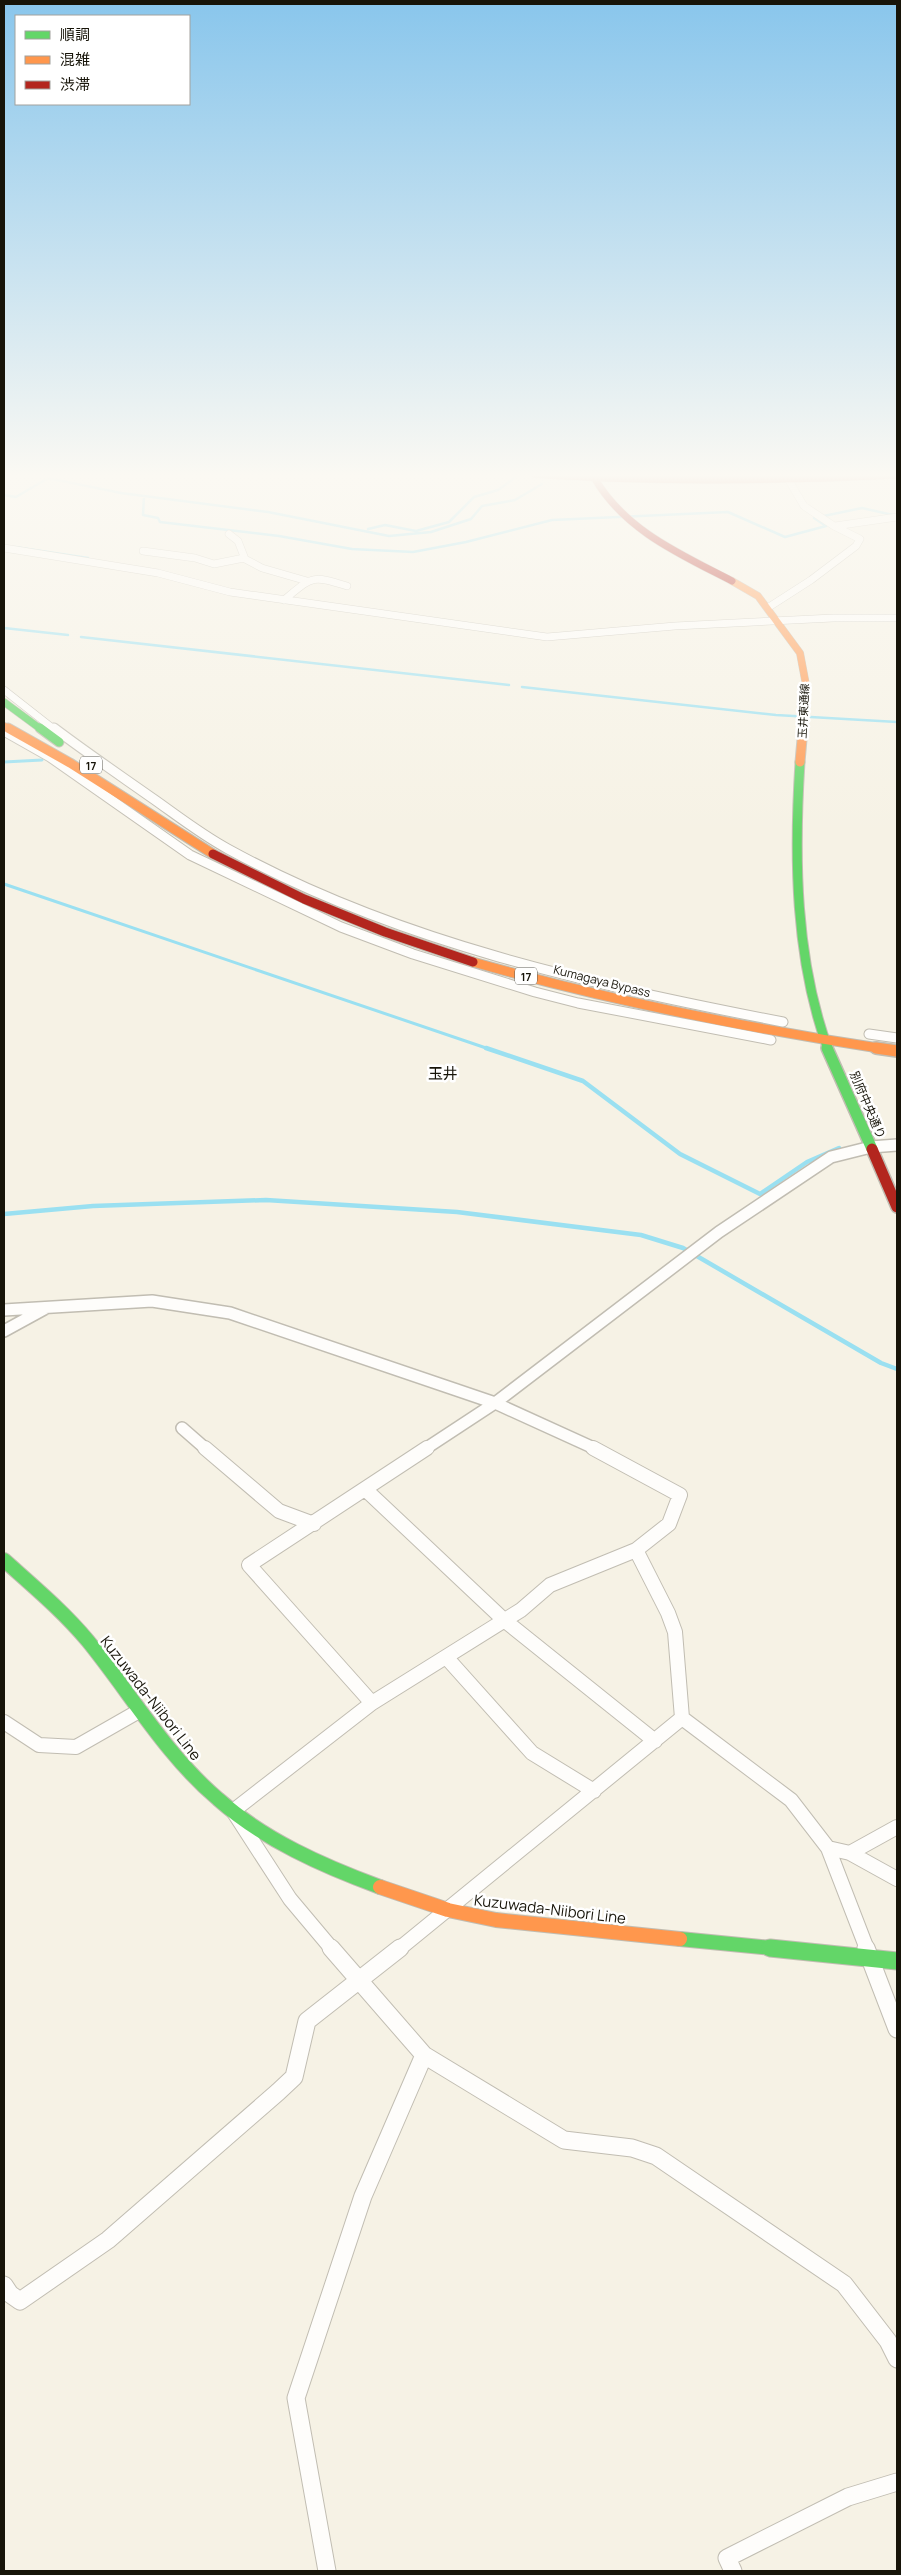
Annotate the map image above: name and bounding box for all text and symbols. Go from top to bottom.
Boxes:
legend [15,15,190,105]
text: 順調 [60,24,90,45]
text: 混雑 [60,49,90,70]
text: 渋滞 [60,74,90,95]
street label: 玉井東通線 [794,683,812,739]
road number: 17 [80,756,102,774]
street label: Kumagaya Bypass [552,961,652,1001]
road number: 17 [515,968,537,984]
district label: 玉井 [428,1063,458,1084]
street label: 別府中央通り [846,1069,890,1141]
street label: Kuzuwada-Niibori Line [96,1631,206,1765]
street label: Kuzuwada-Niibori Line [473,1889,627,1929]

